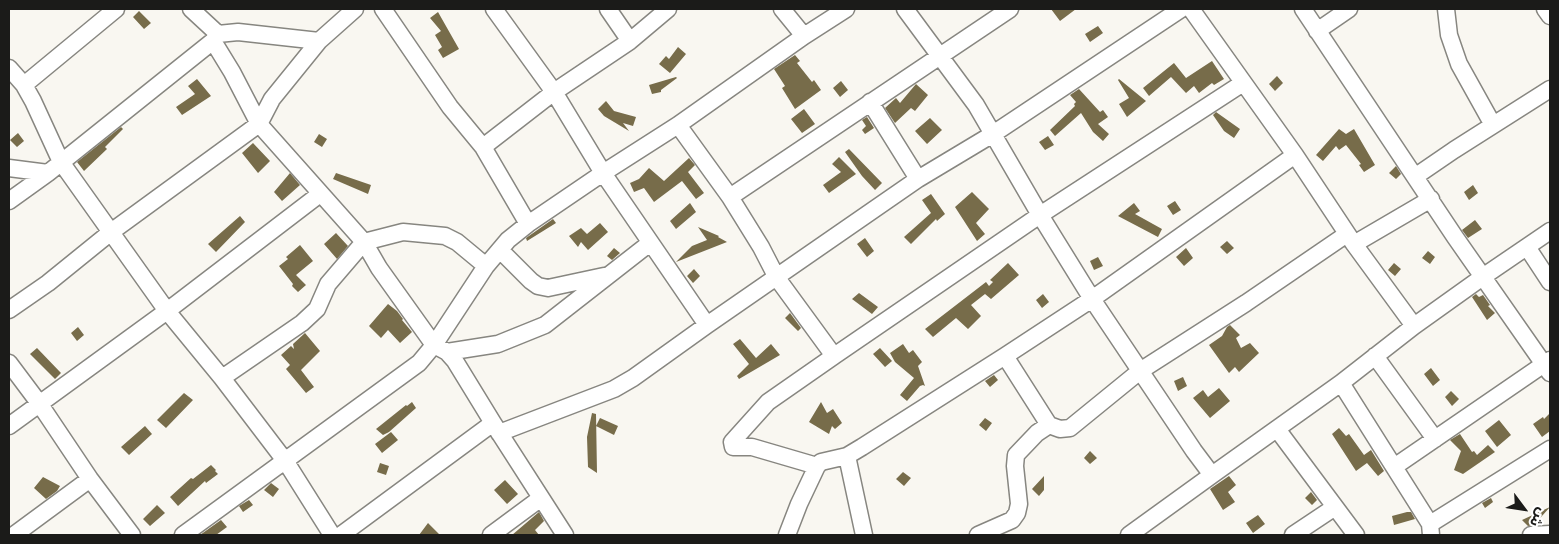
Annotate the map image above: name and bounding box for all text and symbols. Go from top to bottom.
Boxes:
north arrow [1499,484,1549,534]
text: ش [1525,504,1550,530]

